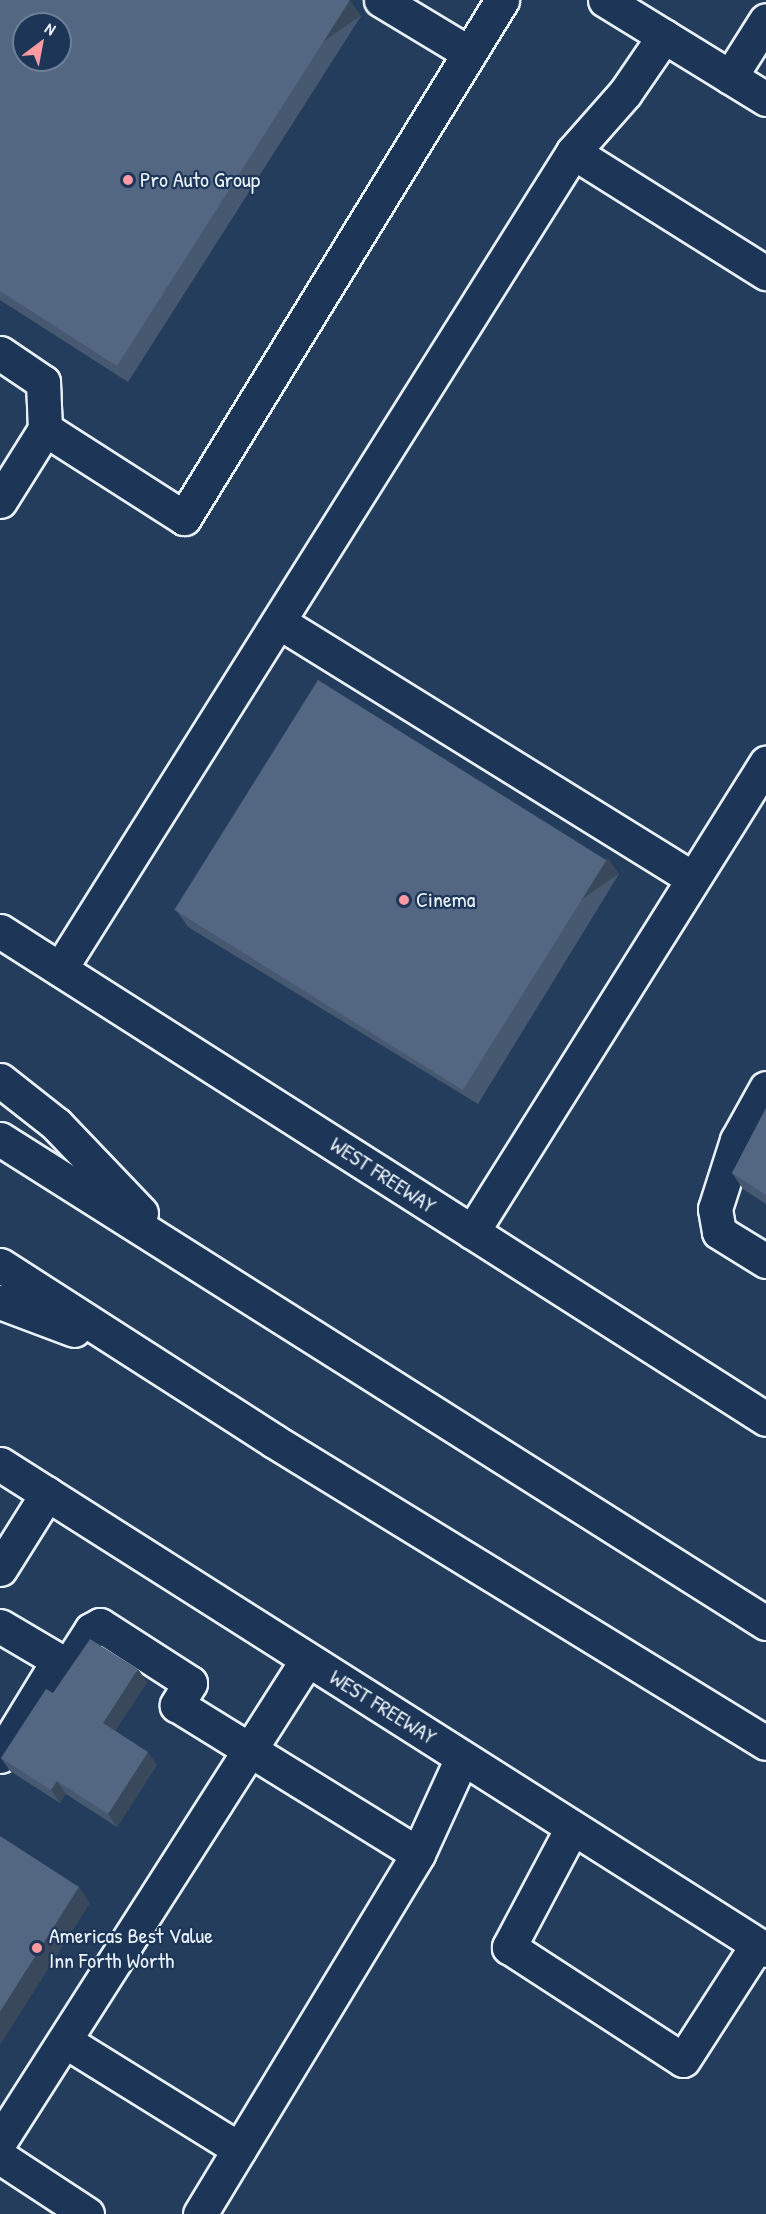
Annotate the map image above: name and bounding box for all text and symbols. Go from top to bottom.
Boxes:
north arrow [12,12,72,72]
text: N [41,17,60,40]
place label: Pro Auto Group [140,167,260,193]
marker: Pro Auto Group [121,173,135,187]
place label: Cinema [416,887,475,913]
marker: Cinema [397,893,411,907]
street label: WEST FREEWAY [325,1131,441,1219]
street label: WEST FREEWAY [325,1664,441,1750]
place label: Americas Best Value Inn Forth Worth [49,1922,213,1974]
marker: Americas Best Value Inn Forth Worth [30,1941,44,1955]

